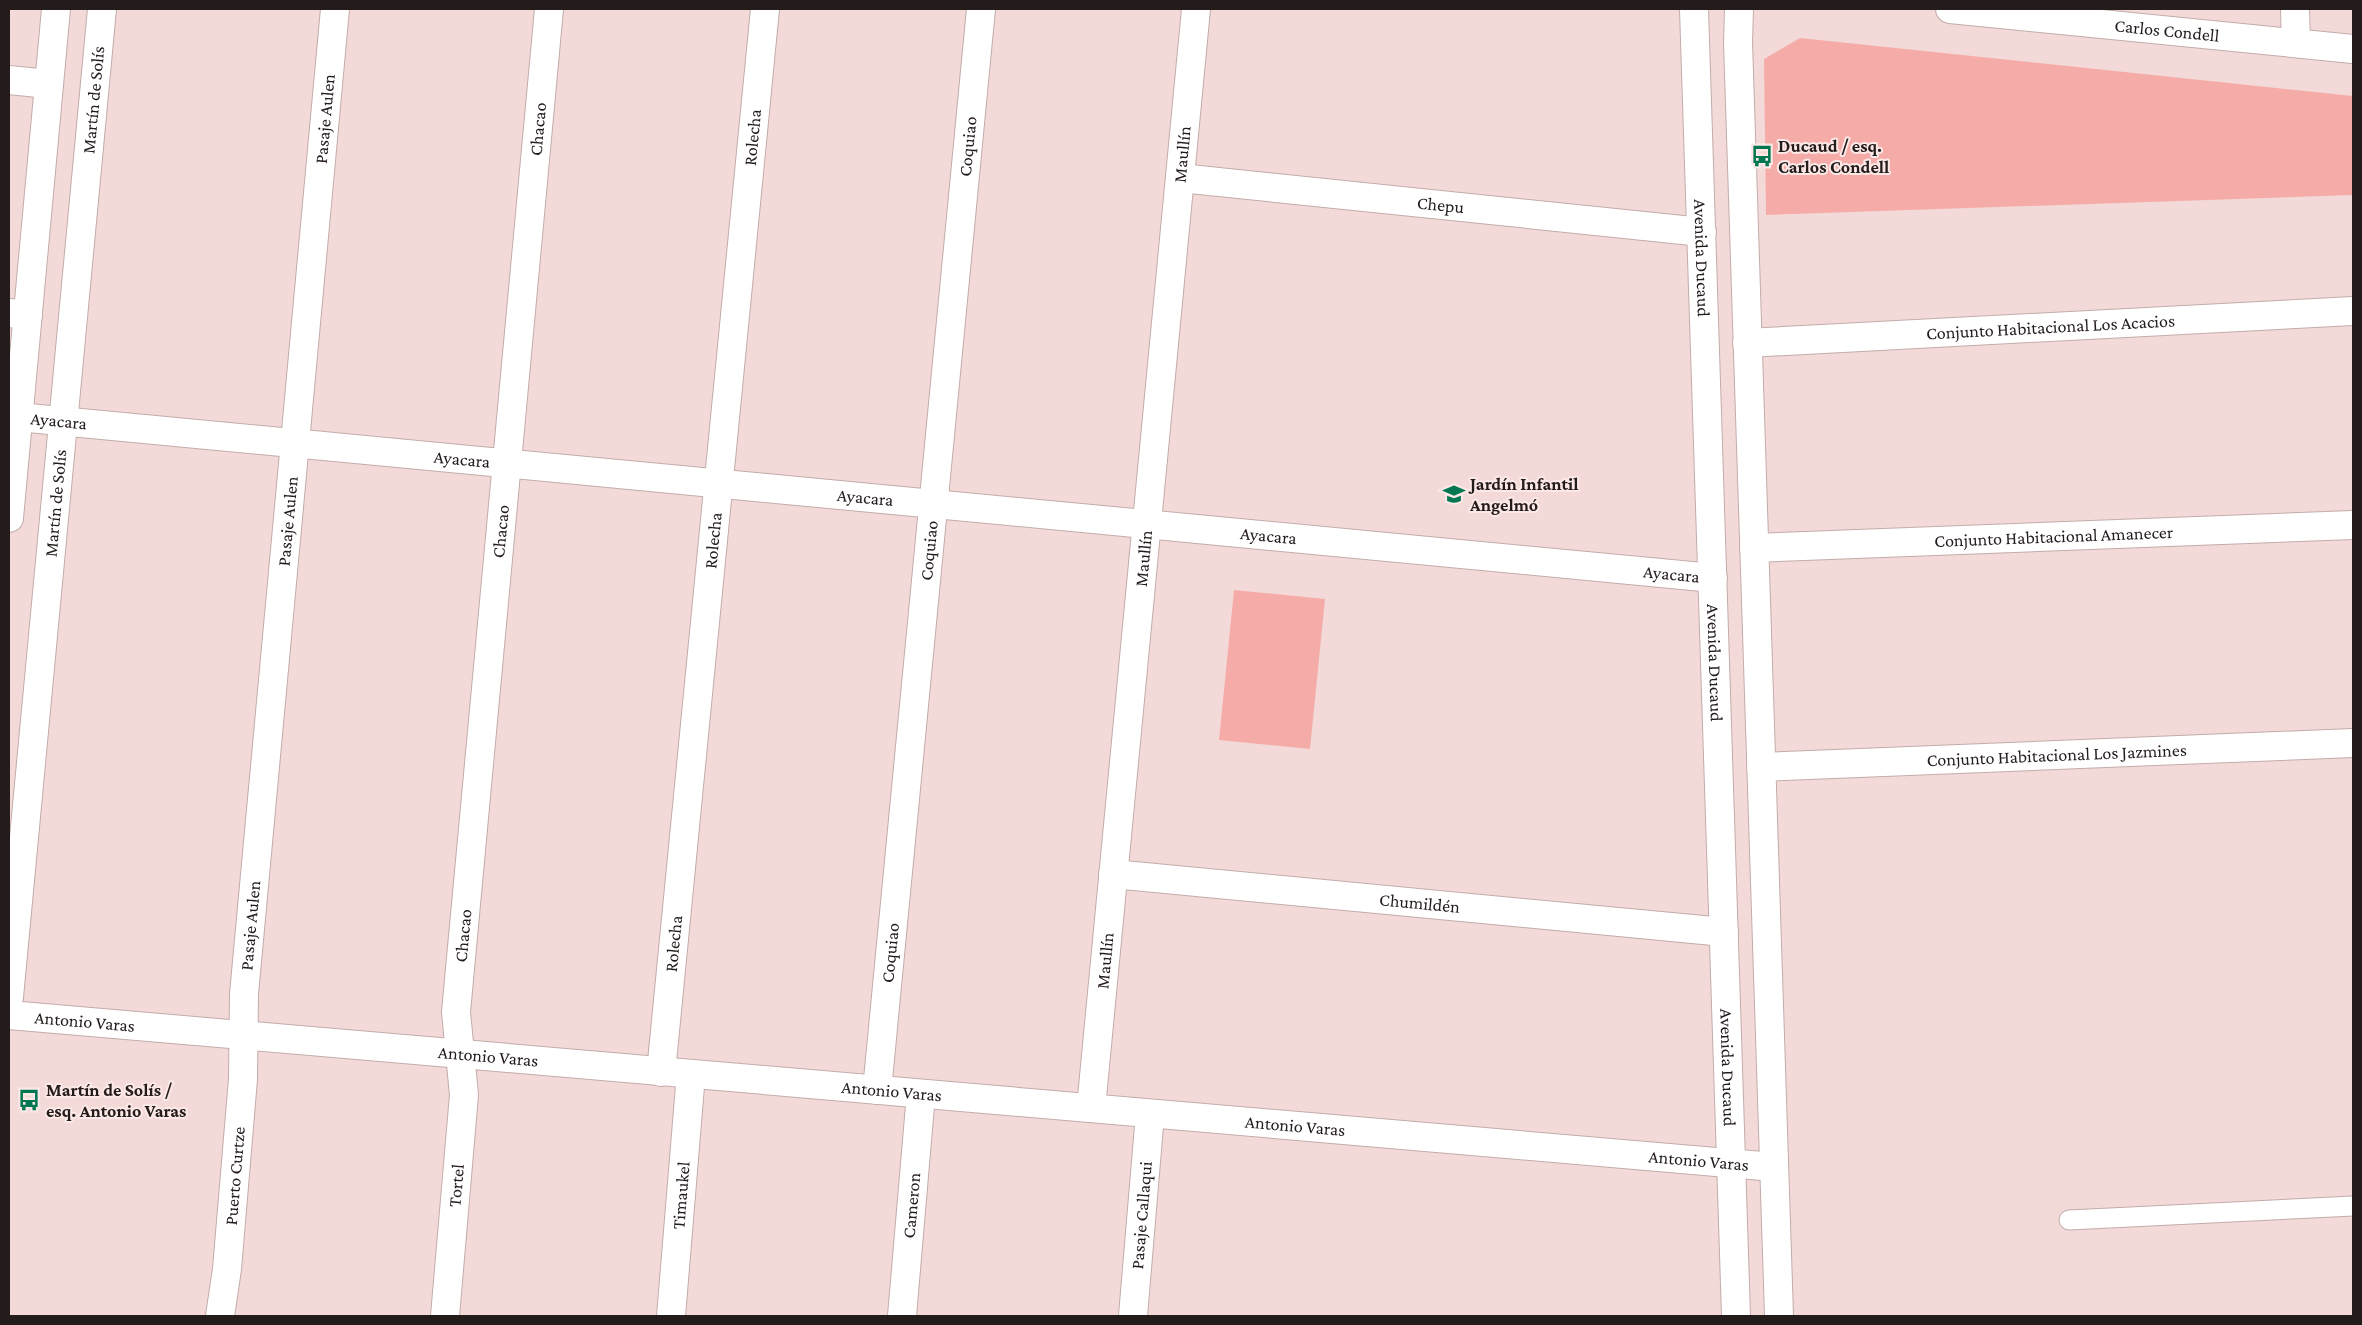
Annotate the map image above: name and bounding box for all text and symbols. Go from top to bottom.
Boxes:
street label: Carlos Condell [2114,15,2221,46]
street label: Martín de Solís [78,45,108,155]
street label: Pasaje Aulen [311,73,339,165]
street label: Chacao [525,101,550,156]
street label: Rolecha [740,108,765,167]
street label: Coquiao [955,115,981,177]
street label: Maullín [1169,125,1195,184]
place label: Ducaud / esq. Carlos Condell [1778,136,1889,177]
bus stop icon: Ducaud / esq. Carlos Condell [1749,143,1775,169]
street label: Chepu [1416,193,1466,217]
street label: Avenida Ducaud [1690,199,1714,318]
street label: Conjunto Habitacional Los Acacios [1926,310,2176,344]
street label: Ayacara [30,408,88,434]
street label: Ayacara [433,447,491,472]
street label: Martín de Solís [40,448,71,558]
place label: Jardín Infantil Angelmó [1468,474,1578,515]
street label: Pasaje Aulen [274,475,302,567]
school or university icon: Jardín Infantil Angelmó [1441,481,1467,507]
street label: Ayacara [836,485,894,510]
street label: Chacao [488,504,513,559]
street label: Rolecha [700,511,726,570]
street label: Coquiao [916,519,942,581]
street label: Conjunto Habitacional Amanecer [1934,522,2174,551]
street label: Ayacara [1239,523,1297,548]
street label: Maullín [1131,529,1156,588]
street label: Ayacara [1642,561,1701,587]
street label: Avenida Ducaud [1703,603,1727,722]
street label: Conjunto Habitacional Los Jazmines [1926,740,2187,770]
street label: Pasaje Aulen [236,879,264,971]
street label: Chumildén [1378,889,1461,917]
street label: Chacao [451,908,476,963]
street label: Rolecha [661,914,686,973]
street label: Coquiao [877,922,903,984]
street label: Maullín [1092,931,1118,990]
street label: Antonio Varas [34,1007,136,1036]
street label: Avenida Ducaud [1716,1008,1740,1127]
street label: Antonio Varas [437,1042,539,1071]
street label: Antonio Varas [841,1077,943,1105]
place label: Martín de Solís / esq. Antonio Varas [46,1080,186,1121]
bus stop icon: Martín de Solís / esq. Antonio Varas [16,1087,42,1113]
street label: Antonio Varas [1244,1111,1346,1140]
street label: Puerto Curtze [221,1126,249,1226]
street label: Antonio Varas [1648,1146,1750,1175]
street label: Timaukel [668,1160,694,1230]
street label: Pasaje Callaqui [1127,1160,1156,1270]
street label: Tortel [444,1163,468,1208]
street label: Cameron [899,1171,924,1239]

